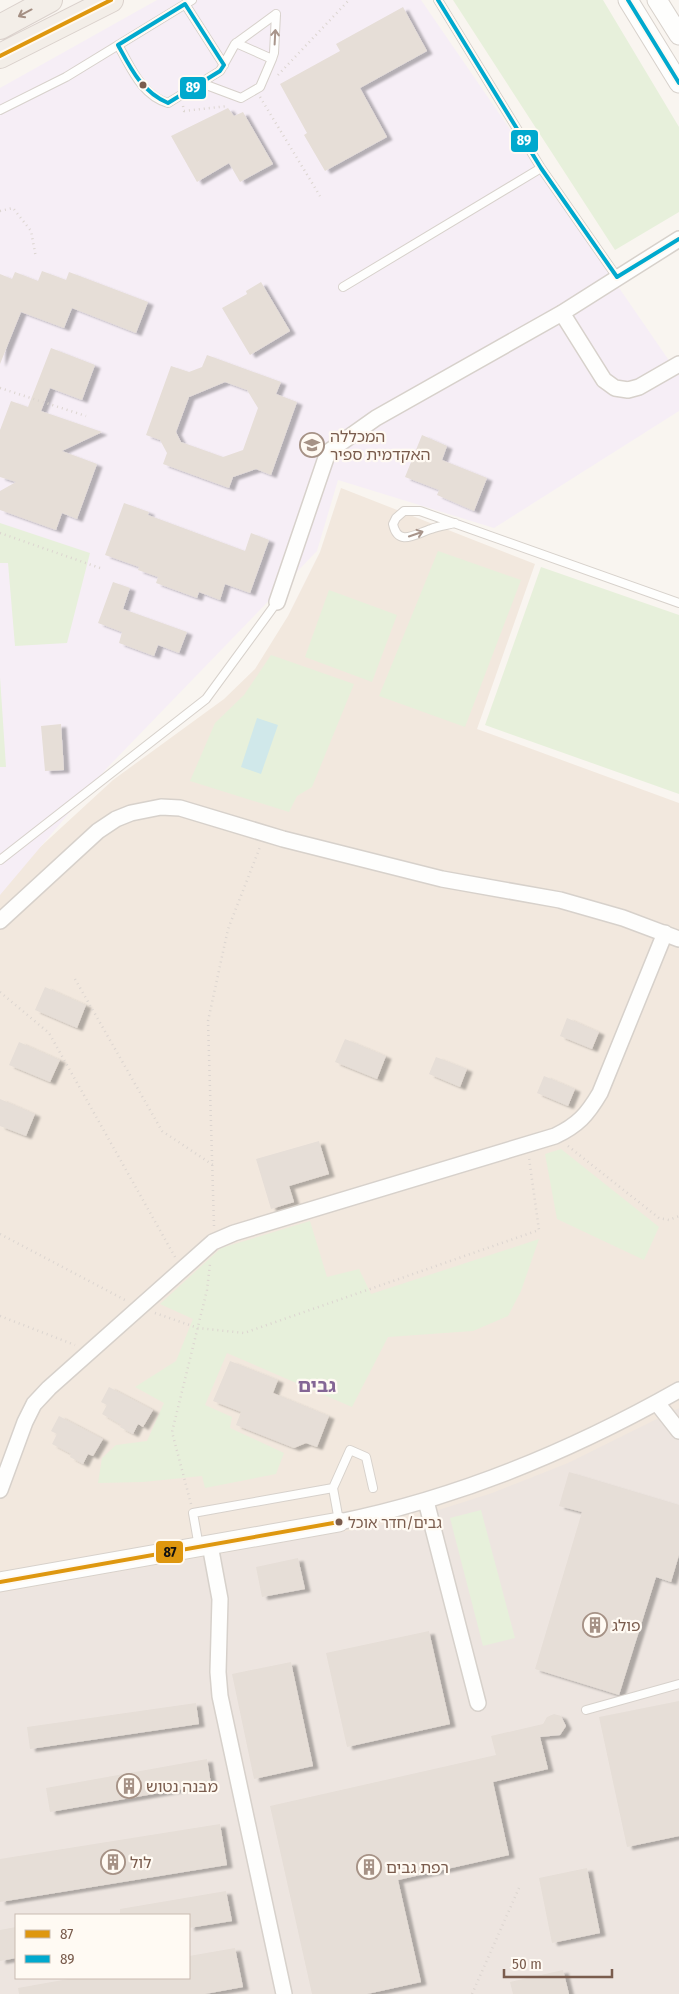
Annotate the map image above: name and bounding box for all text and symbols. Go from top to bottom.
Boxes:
one-way arrow [18,9,33,18]
one-way arrow [270,29,279,45]
line badge: 89 [179,76,207,100]
text: 89 [186,79,200,96]
unlabelled marker [138,80,148,90]
line badge: 89 [510,129,539,153]
text: 89 [517,132,531,149]
place label: המכללה האקדמית ספיר [330,427,431,464]
school or university icon: המכללה האקדמית ספיר [299,432,325,458]
one-way arrow [408,529,424,539]
district label: גבים [298,1374,336,1397]
place label: גבים/חדר אוכל [348,1514,442,1532]
marker: גבים/חדר אוכל [334,1517,344,1527]
line badge: 87 [155,1540,184,1564]
text: 87 [163,1544,177,1561]
building icon: פולג [582,1612,608,1638]
place label: פולג [612,1616,641,1635]
building icon: מבנה נטוש [116,1773,142,1799]
place label: מבנה נטוש [146,1777,218,1796]
building icon: לול [100,1849,126,1875]
place label: לול [130,1853,152,1872]
building icon: רפת גבים [356,1854,382,1880]
place label: רפת גבים [386,1858,449,1877]
legend [15,1914,190,1979]
text: 87 [60,1925,73,1943]
scale bar [504,1946,612,1978]
text: 89 [60,1950,75,1968]
text: 50 m [512,1955,542,1973]

